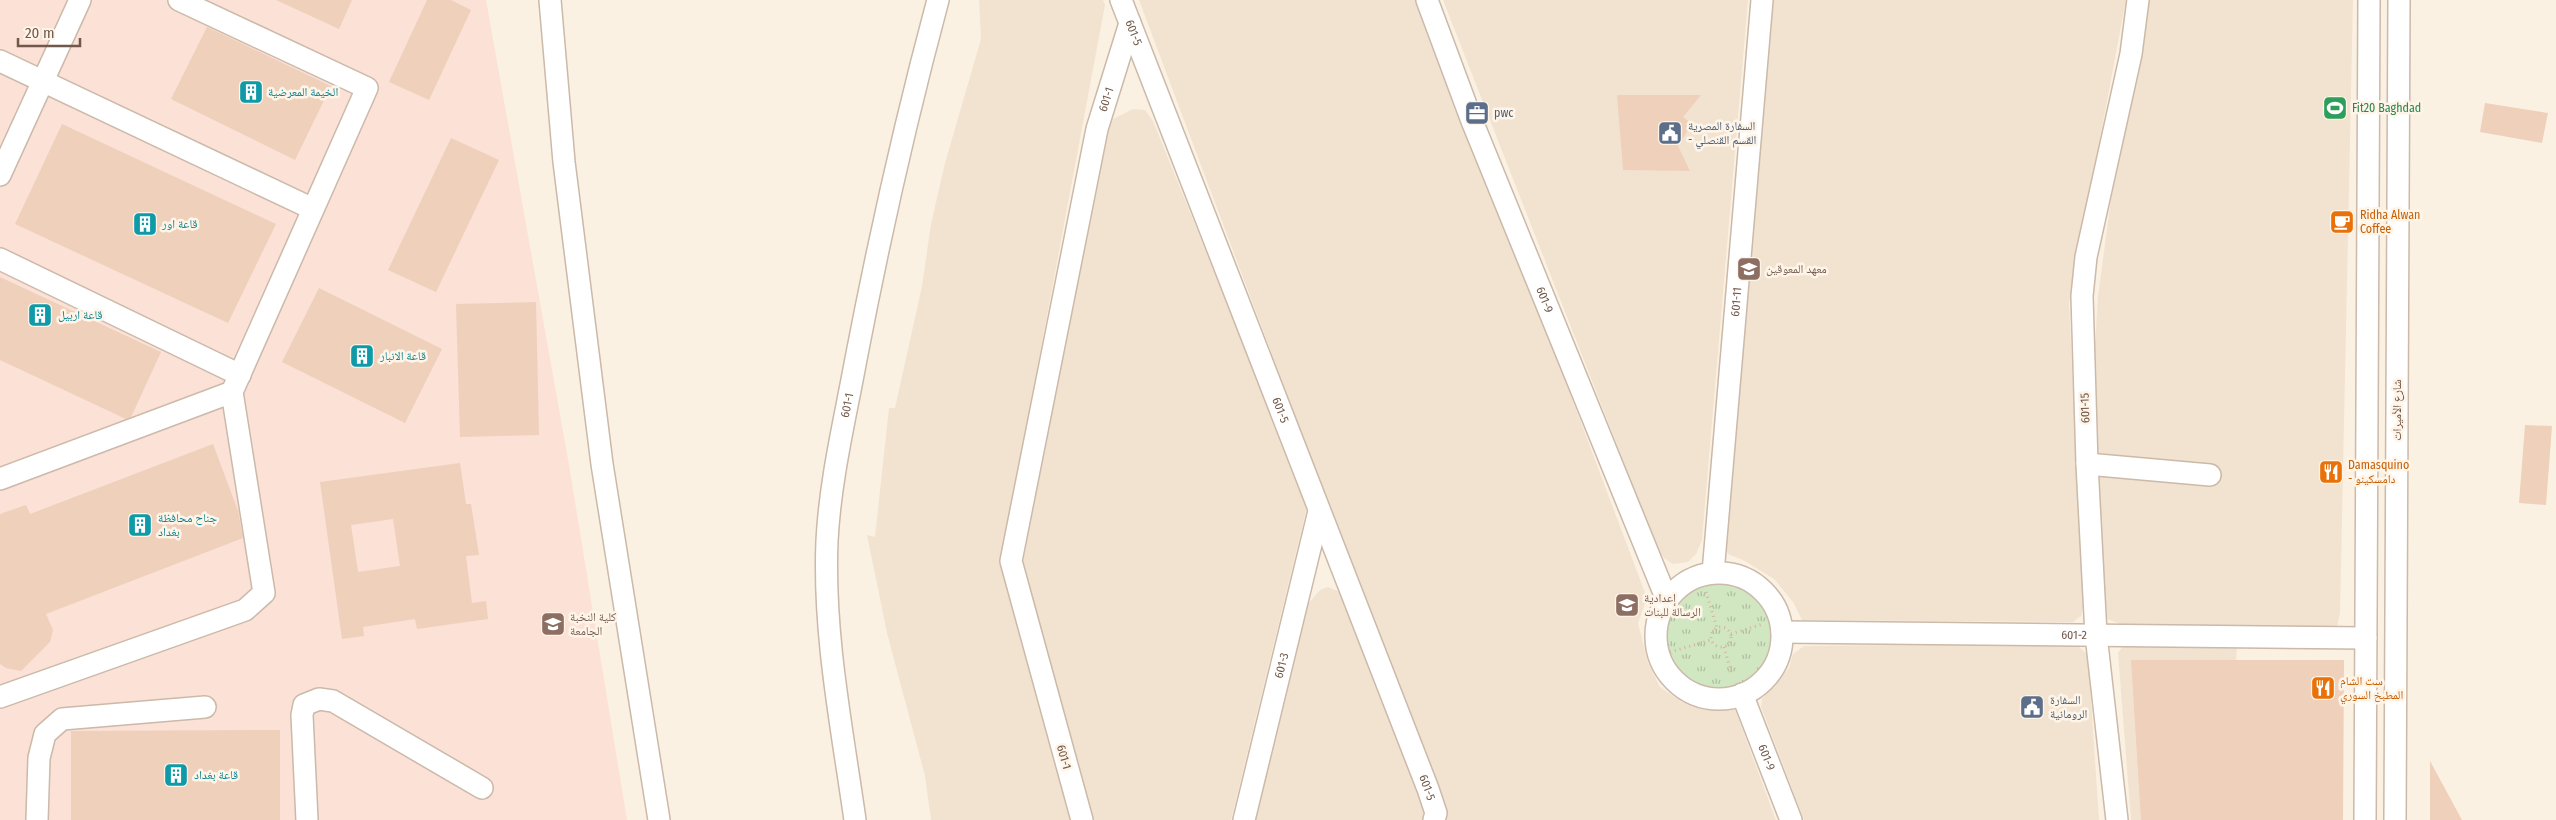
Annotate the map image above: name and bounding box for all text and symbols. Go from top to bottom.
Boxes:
scale bar [18,15,80,47]
street label: 601-5 [1122,18,1145,48]
text: 20 m [25,24,55,42]
building icon: الخيمة المعرضية [238,79,264,105]
place label: الخيمة المعرضية [268,85,338,99]
street label: 601-1 [1096,85,1117,113]
sports icon: Fit20 Baghdad [2322,95,2348,121]
office icon: pwc [1464,100,1490,126]
place label: Fit20 Baghdad [2352,101,2421,115]
place label: pwc [1494,106,1513,120]
place label: السفارة المصرية - القسم القنصلي [1688,119,1757,150]
public building icon: السفارة المصرية - القسم القنصلي [1657,120,1683,146]
place label: Ridha Alwan Coffee [2360,208,2420,236]
cafe icon: Ridha Alwan Coffee [2329,209,2355,235]
building icon: قاعة اور [132,211,158,237]
place label: قاعة اور [161,217,197,231]
school or university icon: معهد المعوقين [1736,256,1762,282]
place label: معهد المعوقين [1766,262,1827,276]
street label: 601-9 [1533,285,1556,315]
street label: 601-11 [1728,287,1744,317]
building icon: قاعة اربيل [27,302,53,328]
place label: قاعة اربيل [58,308,103,322]
building icon: قاعة الانبار [349,343,375,369]
place label: قاعة الانبار [379,349,426,363]
street label: شارع الأميرات [2390,379,2405,441]
street label: 601-1 [838,392,856,419]
street label: 601-15 [2077,392,2093,423]
street label: 601-5 [1269,395,1292,425]
place label: Damasquino - دامسكينو [2348,458,2409,486]
restaurant icon: Damasquino - دامسكينو [2318,459,2344,485]
place label: جناح محافظة بغداد [158,511,218,539]
building icon: جناح محافظة بغداد [127,512,153,538]
place label: إعدادية الرسالة للبنات [1644,591,1701,619]
school or university icon: إعدادية الرسالة للبنات [1614,592,1640,618]
place label: كلية النخبة الجامعة [570,610,616,638]
school or university icon: كلية النخبة الجامعة [540,611,566,637]
street label: 601-2 [2061,628,2087,642]
street label: 601-3 [1272,651,1291,680]
place label: ست الشام المطبخ السوري [2340,674,2403,705]
restaurant icon: ست الشام المطبخ السوري [2310,675,2336,701]
place label: السفارة الرومانية [2050,693,2088,721]
public building icon: السفارة الرومانية [2019,694,2045,720]
street label: 601-9 [1755,742,1778,773]
street label: 601-1 [1054,743,1074,771]
building icon: قاعة بغداد [163,762,189,788]
place label: قاعة بغداد [194,768,238,782]
street label: 601-5 [1416,773,1438,803]

